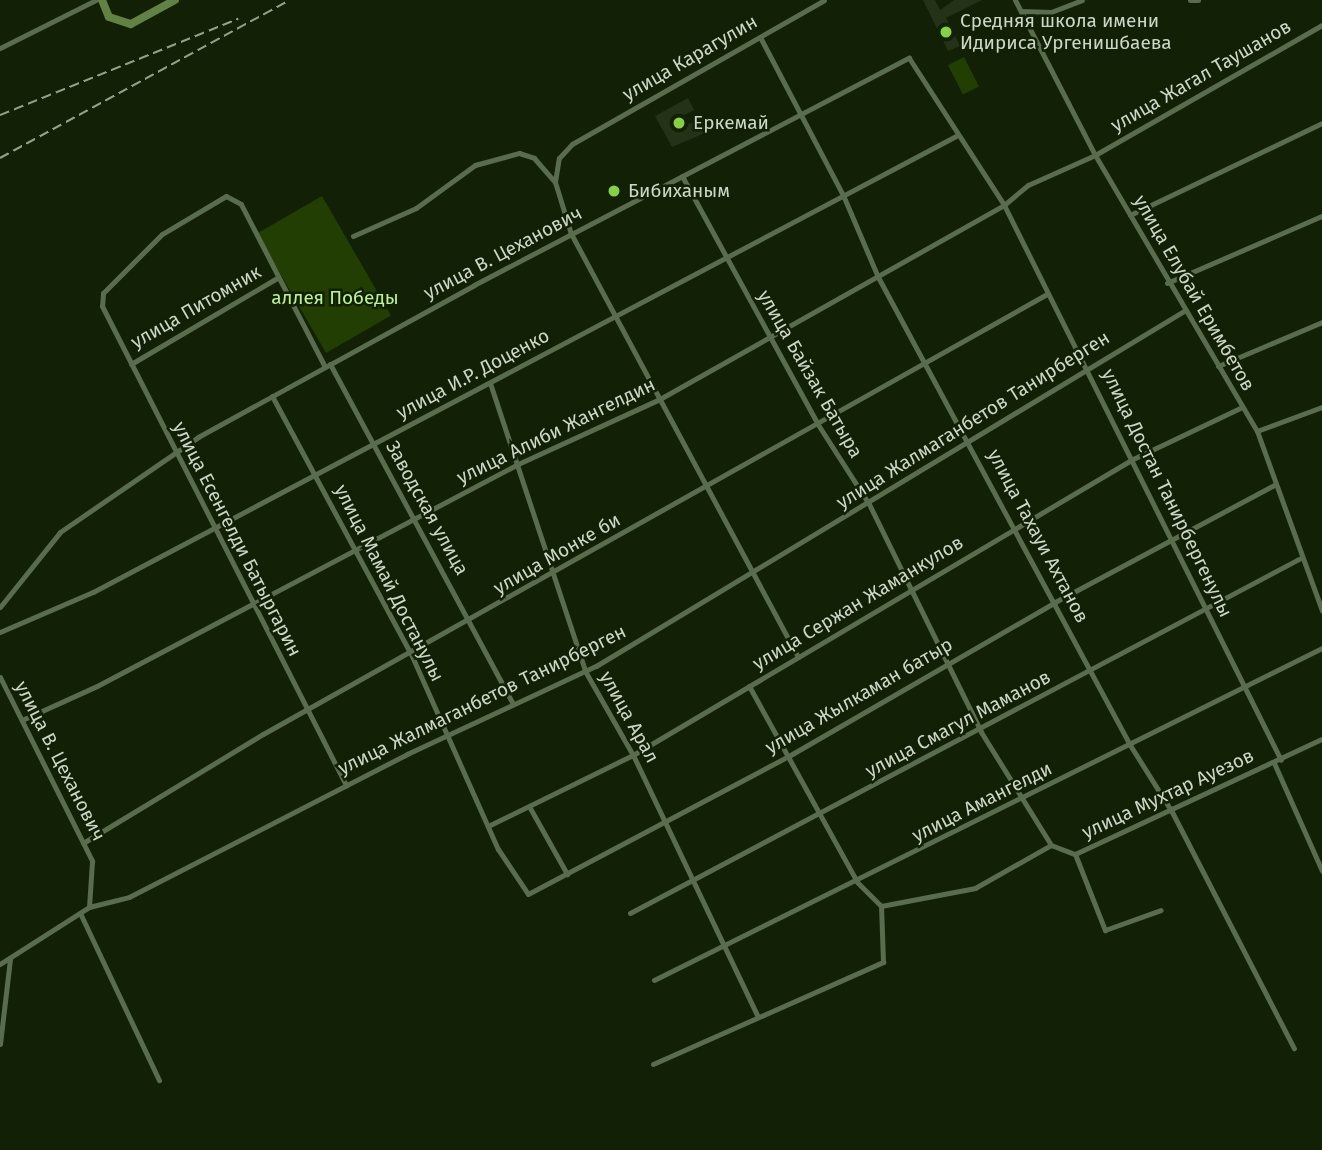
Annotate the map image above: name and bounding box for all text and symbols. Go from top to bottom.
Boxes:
street label: улица Карагулин [619,10,761,106]
place label: Средняя школа имени Идириса Ургенишбаева [960,10,1172,54]
street label: улица Жагал Таушанов [1107,15,1295,137]
marker: Средняя школа имени Идириса Ургенишбаева [938,24,954,40]
place label: Еркемай [693,112,769,134]
marker: Еркемай [671,115,687,131]
place label: Бибиханым [628,180,730,202]
marker: Бибиханым [606,183,622,199]
street label: улица Елубай Еримбетов [1129,191,1259,395]
street label: улица В. Цеханович [420,202,586,304]
street label: улица Питомник [127,260,265,354]
street label: улица Байзак Батыра [753,286,867,462]
park label: аллея Победы [271,287,399,309]
street label: улица И.Р. Доценко [393,324,553,424]
street label: улица Жалмаганбетов Танирберген [832,326,1114,514]
street label: улица Достан Танирбергенулы [1097,365,1237,621]
street label: улица Алиби Жангелдин [453,373,659,489]
street label: улица Есенгелди Батыргарин [168,418,306,660]
street label: Заводская улица [381,437,473,579]
street label: улица Тахауи Ахтанов [983,445,1093,627]
street label: улица Мамай Достанулы [329,481,449,685]
street label: улица Монке би [490,508,624,600]
street label: улица Сержан Жаманкулов [749,531,967,675]
street label: улица Жалмаганбетов Танирберген [334,620,630,780]
street label: улица Жылкаман батыр [761,633,957,759]
street label: улица Смагул Маманов [862,666,1054,782]
street label: улица Арал [594,667,664,767]
street label: улица В. Цеханович [10,677,110,845]
street label: улица Мухтар Ауезов [1078,744,1258,844]
street label: улица Амангелди [908,757,1056,847]

